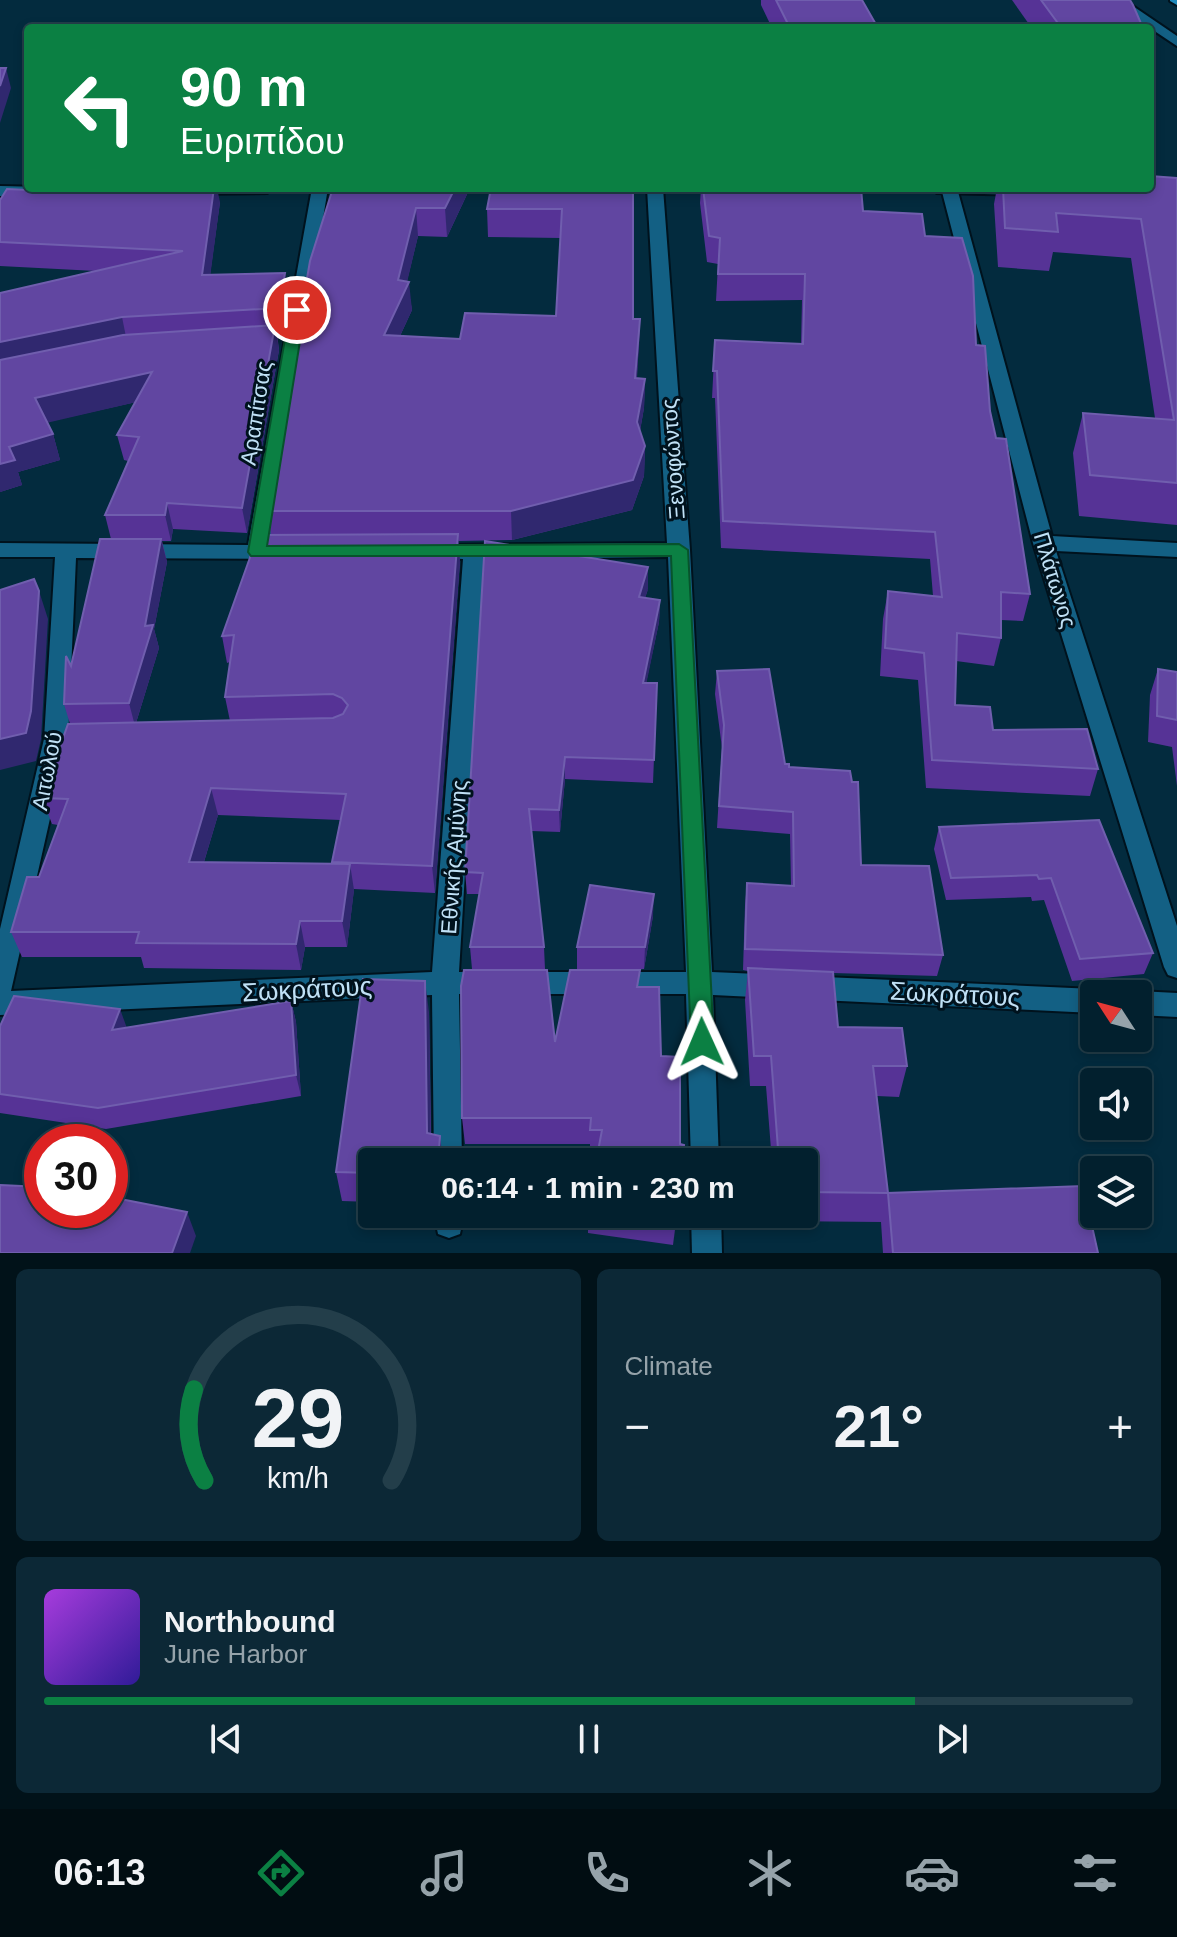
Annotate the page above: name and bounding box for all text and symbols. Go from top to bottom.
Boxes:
text: 90 m [180,55,308,118]
icon: left [48,56,152,160]
text: Ευριπίδου [180,121,345,162]
pin [263,276,331,344]
icon: arrive [275,288,319,332]
street label: Αραπίτσας [235,359,277,467]
street label: Ξενοφώντος [656,398,690,520]
street label: Πλάτωνος [1029,529,1081,631]
street label: Αιτωλού [27,730,67,812]
street label: Εθνικής Αμύνης [436,779,472,935]
street label: Σωκράτους [241,971,373,1007]
street label: Σωκράτους [889,976,1021,1012]
north arrow [1080,980,1152,1052]
map controls [1080,980,1152,1228]
position arrow [660,1000,744,1084]
button: sound [1080,1068,1152,1140]
speed limit sign: 30 [24,1124,128,1228]
button: layers [1080,1156,1152,1228]
text: 06:14 · 1 min · 230 m [441,1171,735,1204]
text: Climate [625,1351,713,1381]
text: 29 [252,1372,345,1465]
text: 21° [833,1393,924,1460]
text: − [625,1402,650,1451]
text: + [1107,1402,1133,1451]
text: km/h [267,1462,329,1494]
text: Northbound [164,1605,336,1638]
text: June Harbor [164,1639,307,1669]
icon: previous [204,1717,248,1761]
icon: pause [567,1717,611,1761]
icon: next [930,1717,974,1761]
icon: directions [253,1845,309,1901]
icon: music [416,1845,472,1901]
icon: phone [579,1845,635,1901]
icon: climate [742,1845,798,1901]
icon: car [904,1845,960,1901]
icon: filters [1067,1845,1123,1901]
text: 06:13 [53,1852,146,1893]

